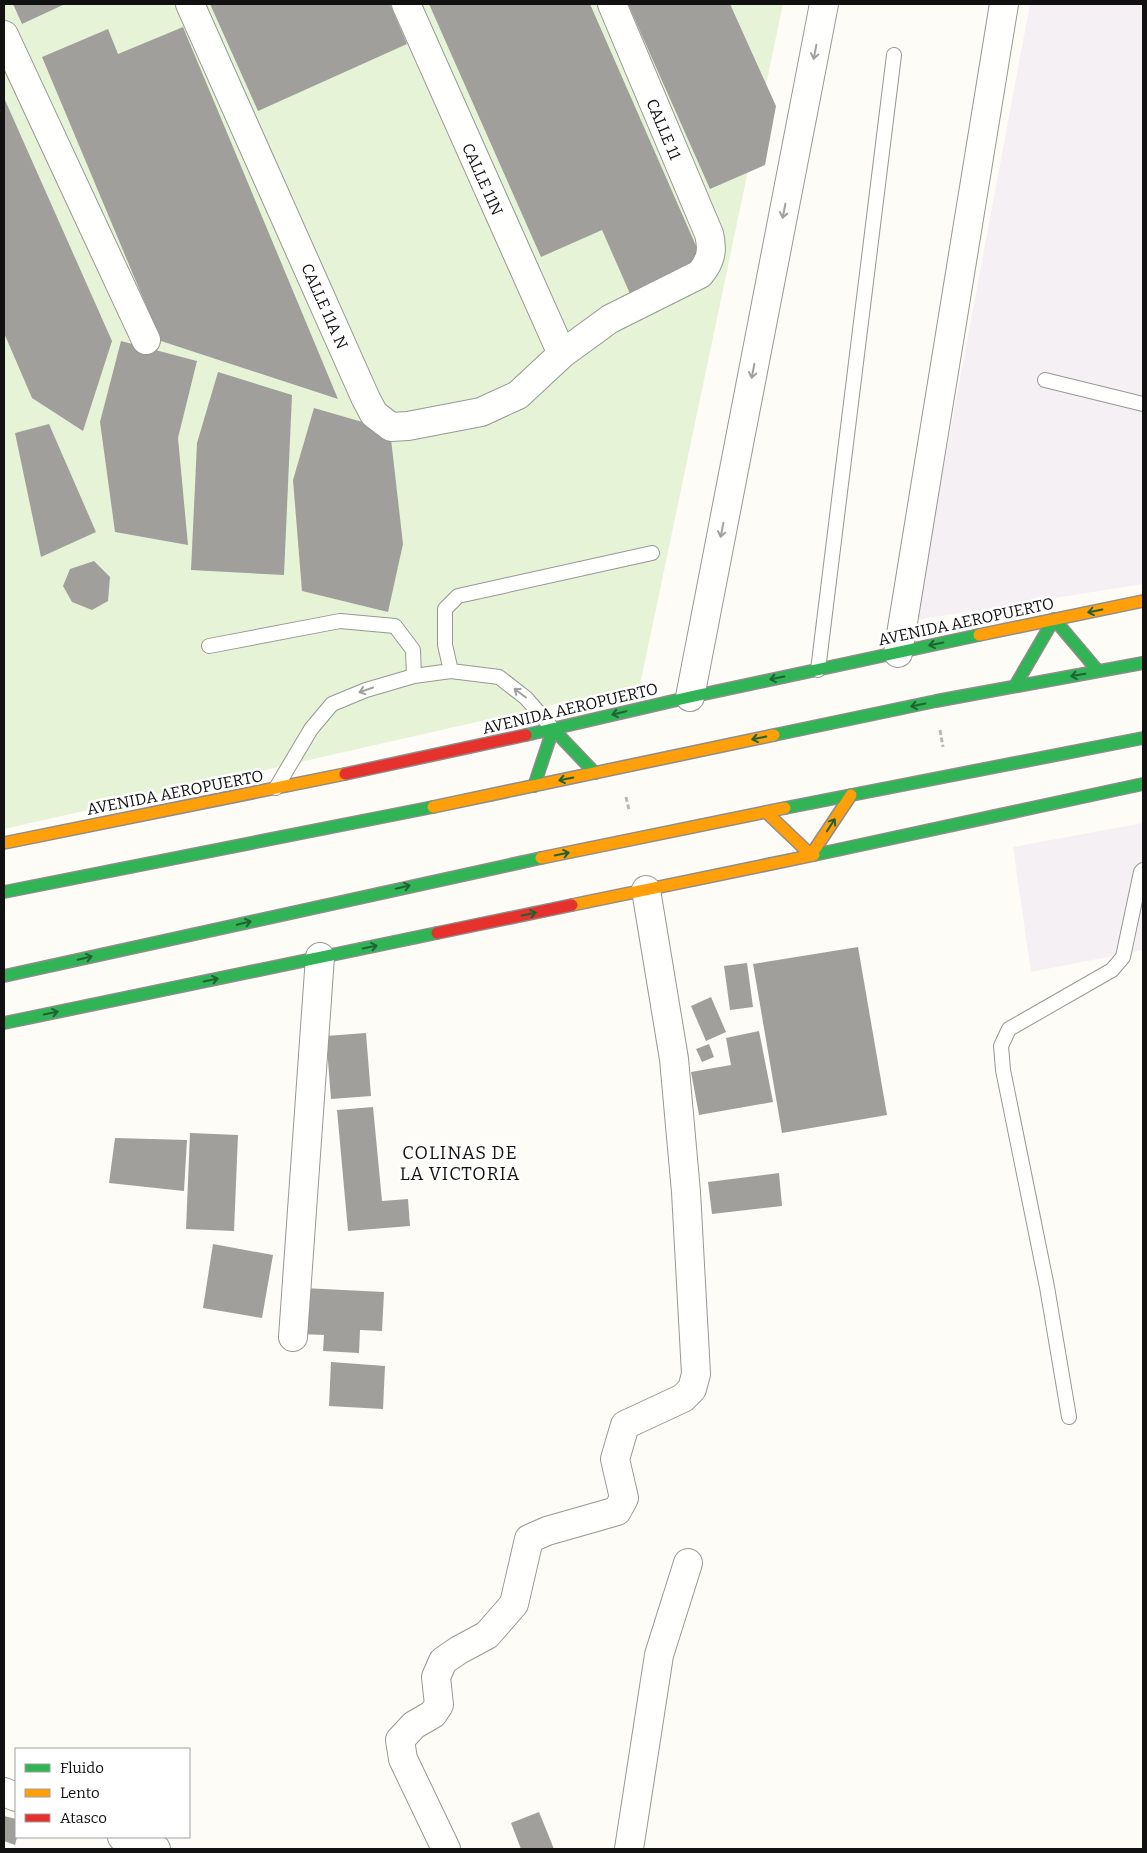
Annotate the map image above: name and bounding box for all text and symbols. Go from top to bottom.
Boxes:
one-way arrow [810,43,819,59]
street label: CALLE 11 [642,96,685,163]
street label: CALLE 11N [458,140,507,219]
one-way arrow [779,203,788,219]
street label: CALLE 11A N [297,260,352,352]
one-way arrow [748,362,758,378]
one-way arrow [717,522,727,538]
street label: AVENIDA AEROPUERTO [876,594,1056,649]
one-way arrow [1088,606,1104,616]
one-way arrow [929,640,945,649]
one-way arrow [1070,670,1086,680]
one-way arrow [770,674,786,683]
street label: AVENIDA AEROPUERTO [481,679,660,738]
one-way arrow [358,686,374,695]
one-way arrow [513,688,527,698]
one-way arrow [911,700,927,710]
one-way arrow [611,709,627,718]
one-way arrow [752,733,768,743]
street label: AVENIDA AEROPUERTO [85,766,265,819]
one-way arrow [559,775,575,785]
one-way arrow [826,818,836,832]
one-way arrow [553,849,569,858]
one-way arrow [394,882,410,891]
one-way arrow [520,909,536,918]
one-way arrow [236,918,252,927]
one-way arrow [361,941,377,951]
one-way arrow [77,953,93,962]
one-way arrow [202,974,218,984]
one-way arrow [43,1008,59,1017]
district label: COLINAS DE LA VICTORIA [400,1142,520,1185]
legend [15,1748,190,1838]
text: Fluido [60,1759,104,1777]
text: Lento [60,1784,100,1802]
text: Atasco [60,1809,107,1827]

